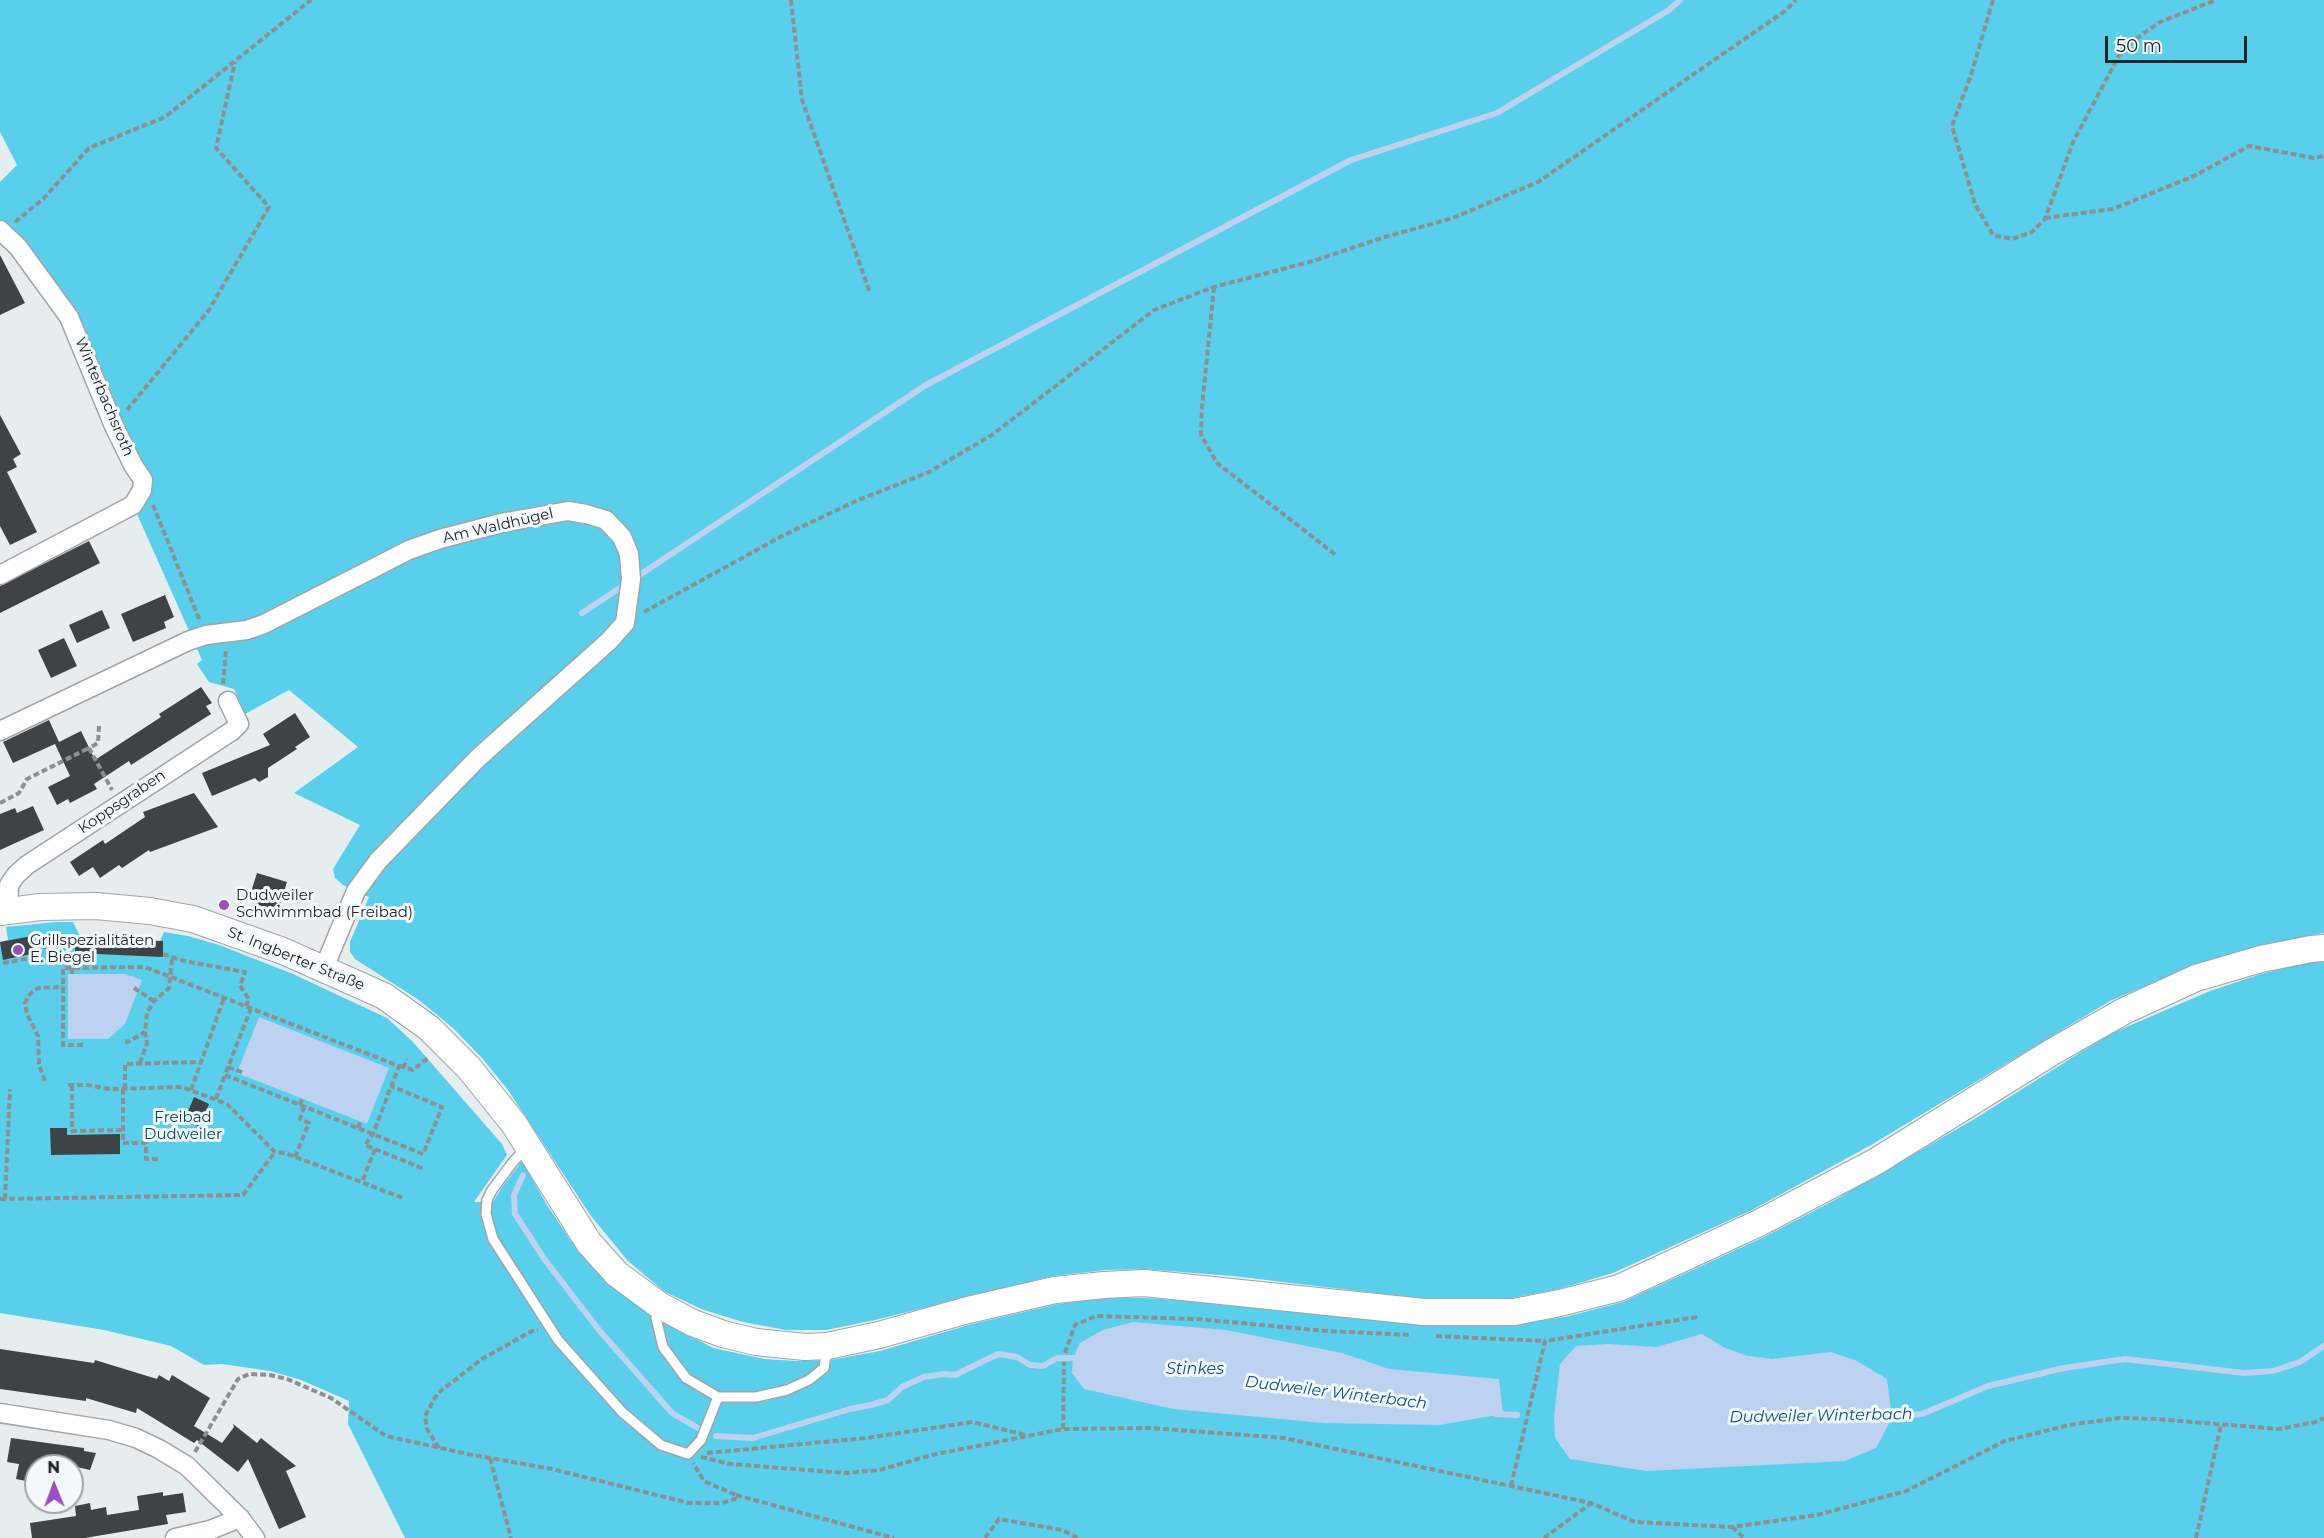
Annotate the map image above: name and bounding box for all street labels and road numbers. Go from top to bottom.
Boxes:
street label: Winterbachsroth [71,335,137,459]
street label: Am Waldhügel [441,505,555,547]
street label: Koppsgraben [75,766,169,838]
street label: St. Ingberter Straße [225,923,367,995]

